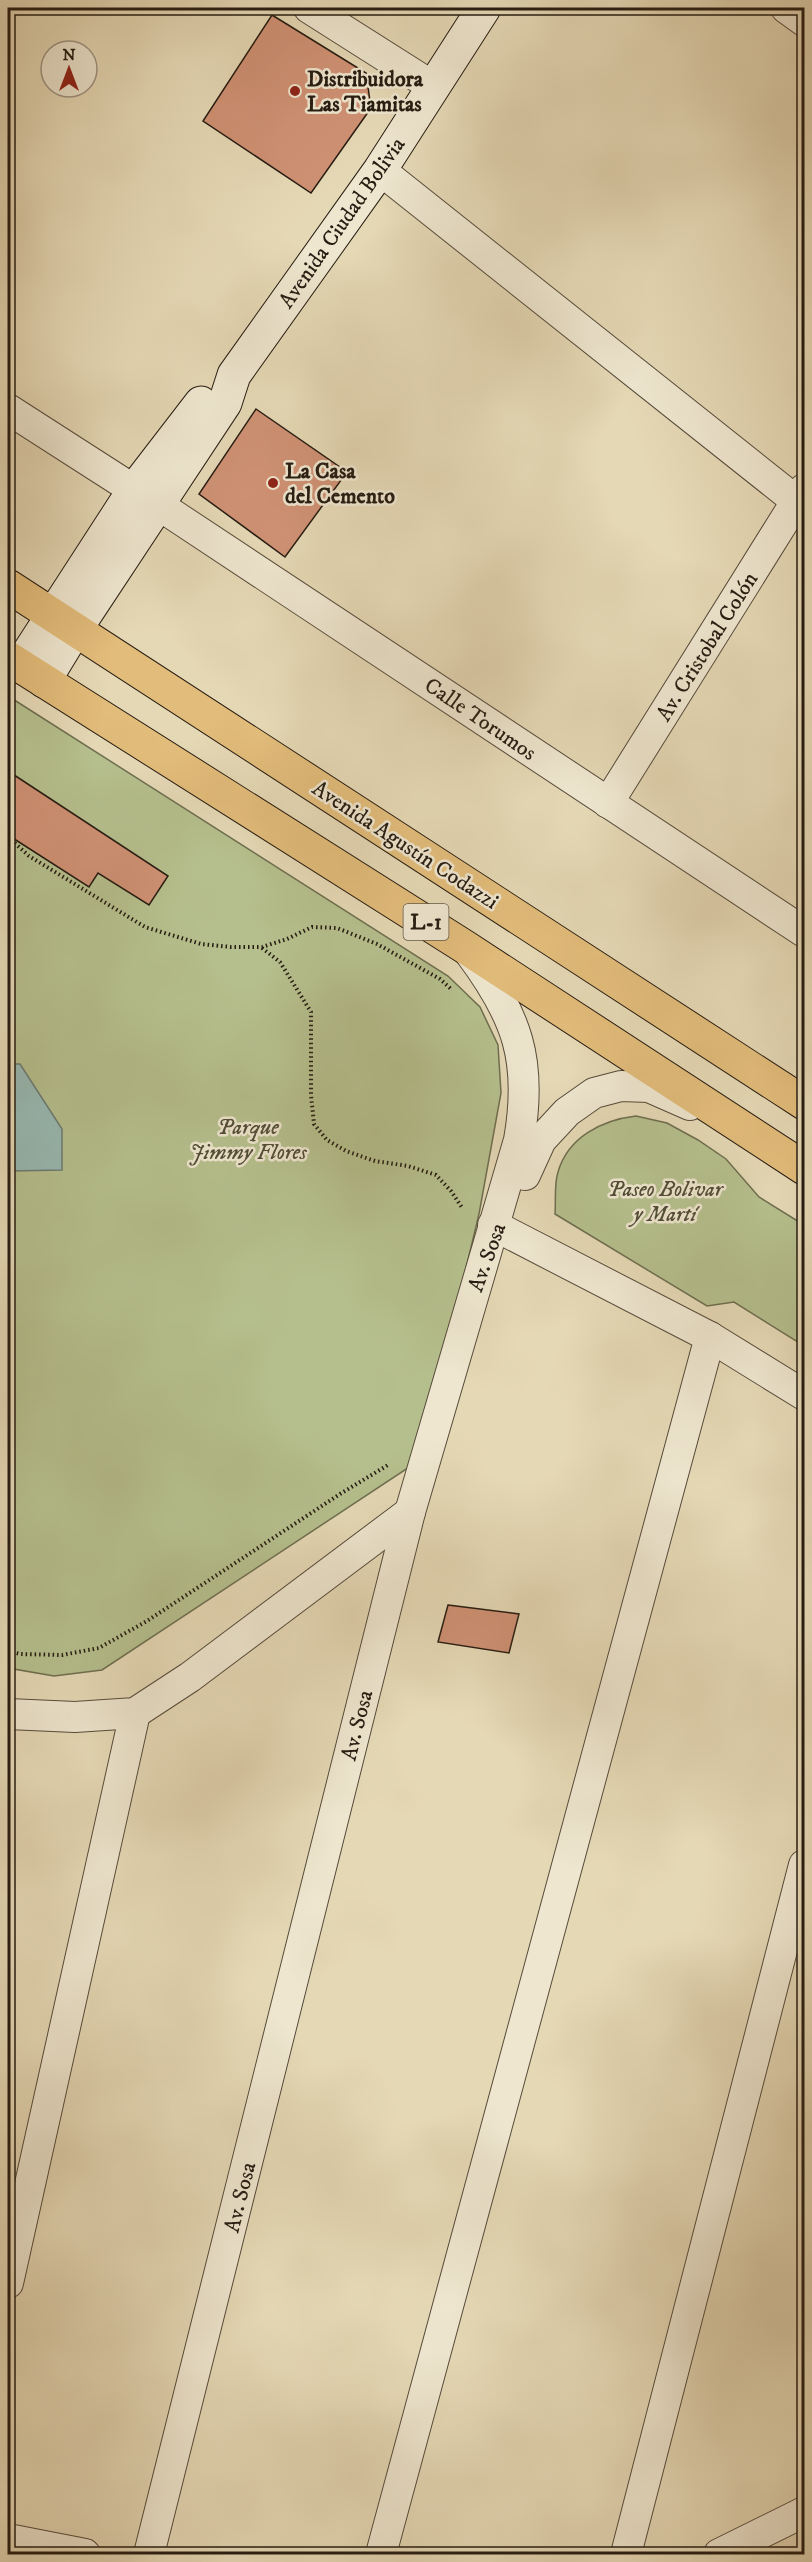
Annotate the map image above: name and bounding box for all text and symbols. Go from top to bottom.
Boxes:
north arrow [39,39,99,99]
text: N [62,45,76,65]
place label: Distribuidora Las Tiamitas [307,66,424,118]
marker: Distribuidora Las Tiamitas [288,84,302,98]
street label: Avenida Ciudad Bolivia [273,132,412,314]
place label: La Casa del Cemento [285,458,395,510]
marker: La Casa del Cemento [266,476,280,490]
street label: Av. Cristobal Colón [651,567,764,726]
street label: Calle Torumos [419,672,541,767]
street label: Avenida Agustín Codazzi [307,775,503,916]
road number: L-1 [404,904,448,940]
park label: Parque Jimmy Flores [189,1114,308,1166]
park label: Paseo Bolivar y Martí [607,1176,725,1228]
street label: Av. Sosa [462,1219,513,1296]
street label: Av. Sosa [336,1687,379,1763]
street label: Av. Sosa [219,2159,262,2235]

